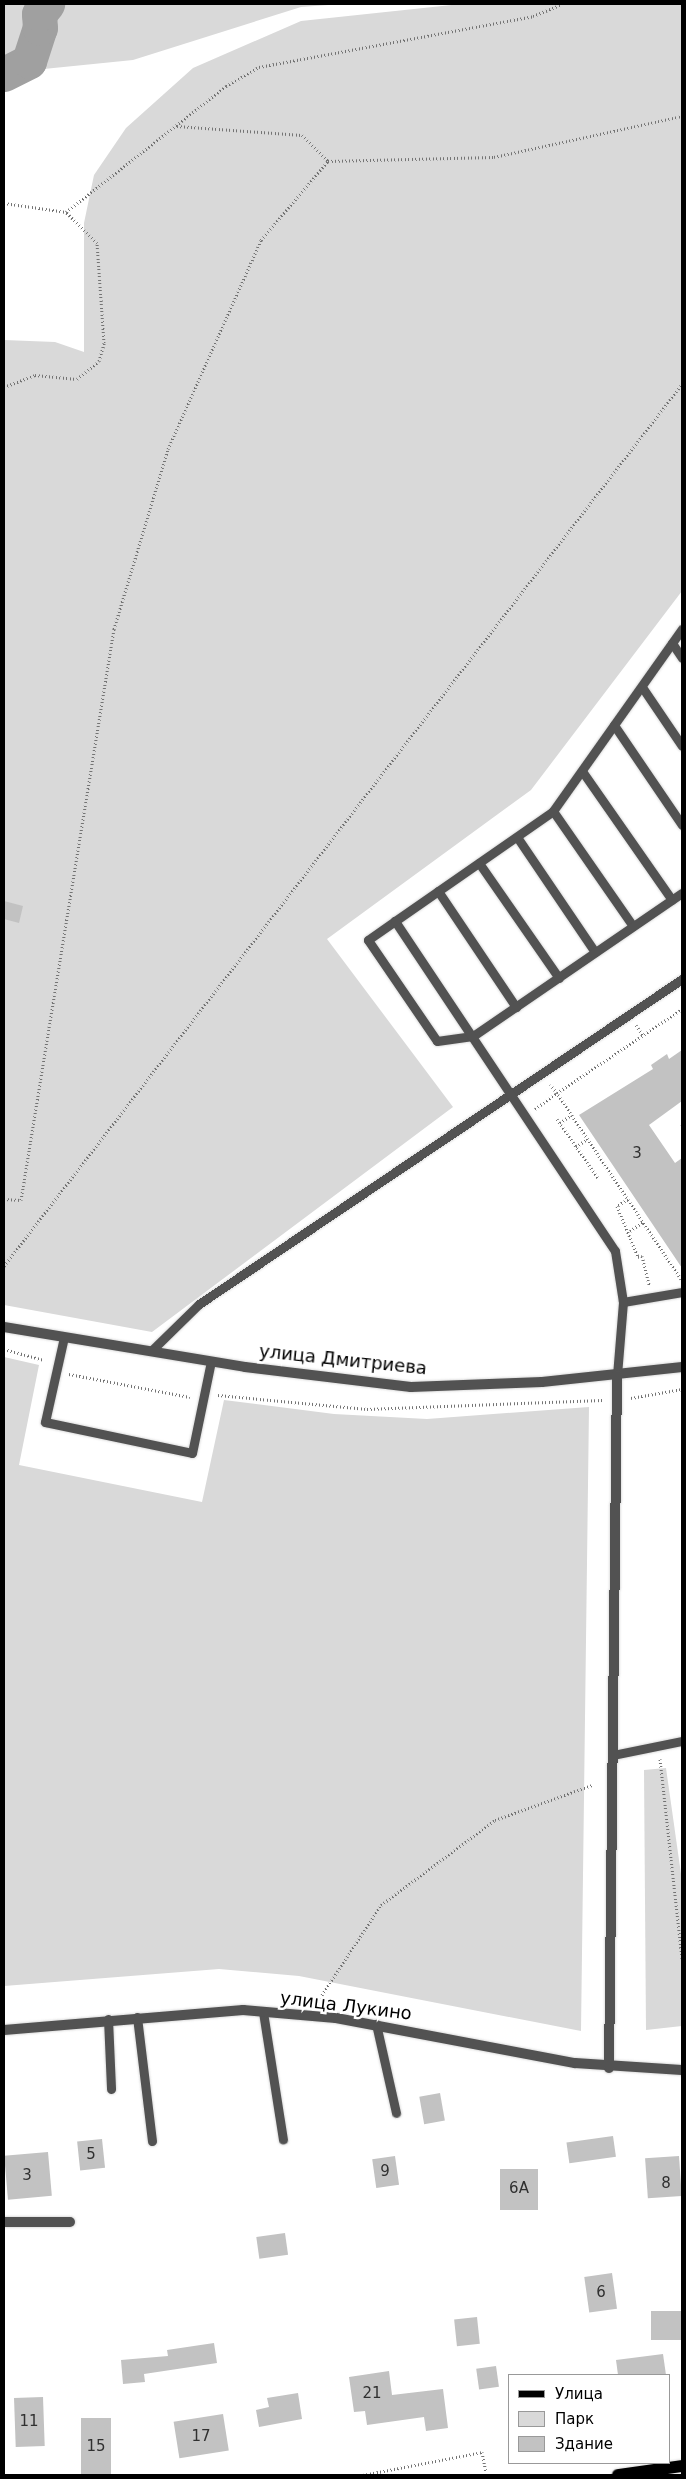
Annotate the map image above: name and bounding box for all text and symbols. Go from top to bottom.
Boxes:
house number: 3 [632,1145,642,1163]
street label: улица Дмитриева [258,1340,428,1380]
street label: улица Лукино [279,1987,413,2025]
house number: 5 [86,2146,96,2164]
house number: 9 [380,2163,390,2181]
house number: 3 [22,2167,32,2185]
house number: 8 [661,2175,671,2193]
house number: 6А [509,2180,529,2198]
house number: 6 [596,2284,606,2302]
legend [508,2374,671,2464]
house number: 21 [362,2385,382,2403]
text: Улица [555,2385,603,2403]
text: Парк [555,2410,594,2428]
house number: 11 [19,2413,39,2431]
house number: 17 [191,2428,211,2446]
text: Здание [555,2435,613,2453]
house number: 15 [86,2438,106,2456]

